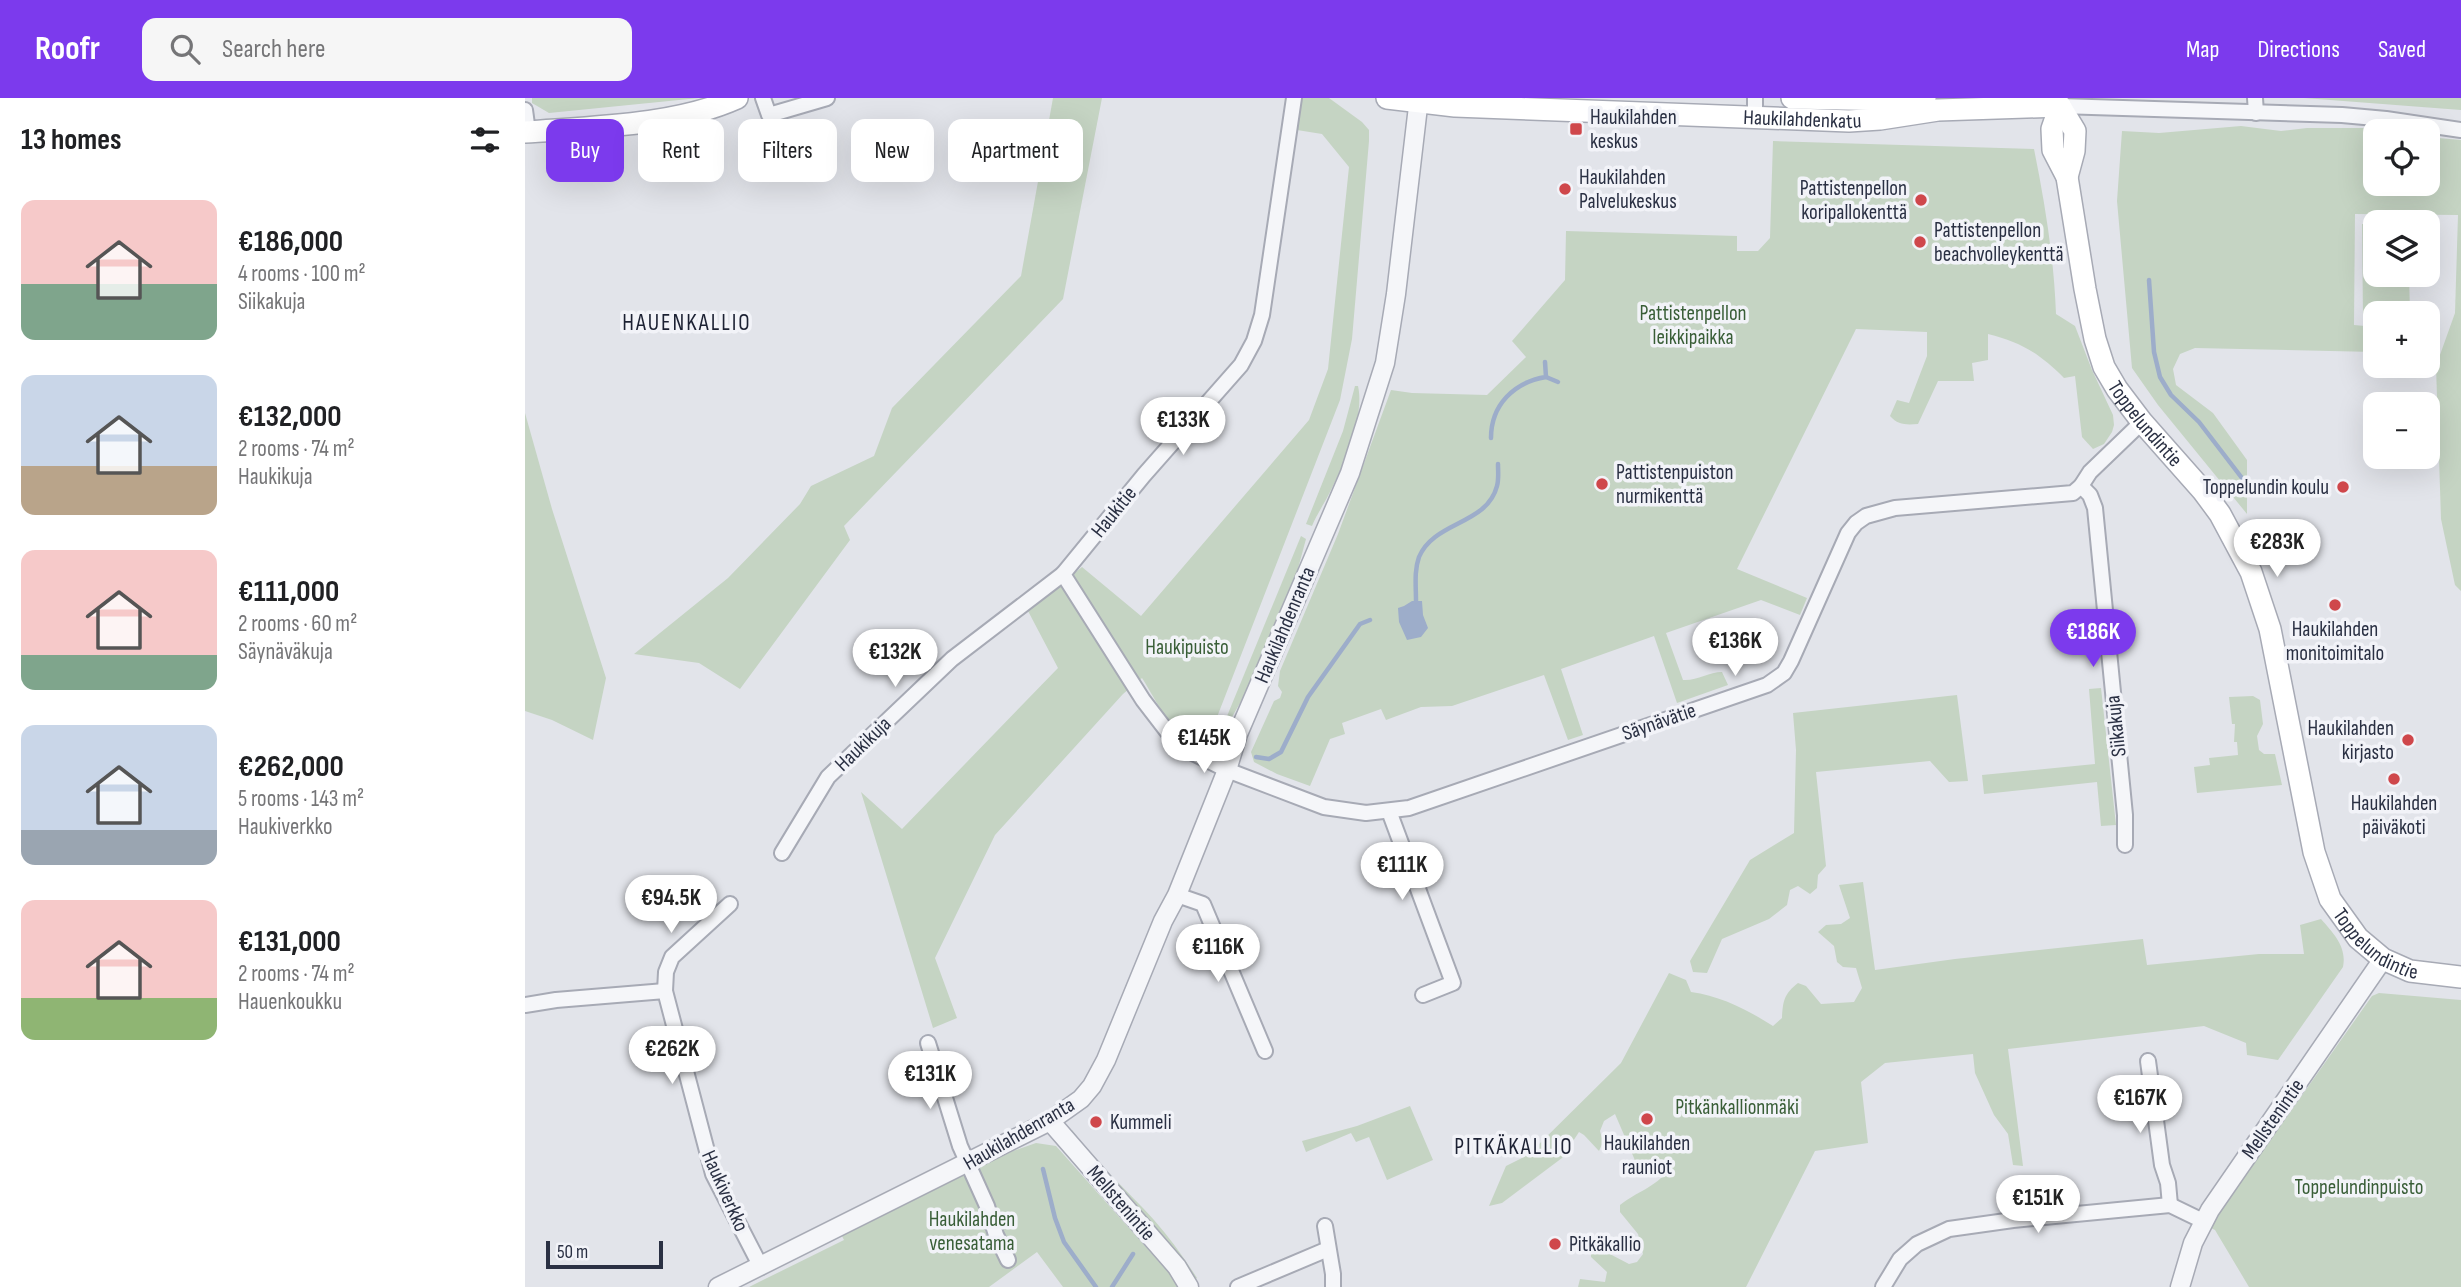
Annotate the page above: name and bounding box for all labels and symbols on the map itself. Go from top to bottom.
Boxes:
street label: Haukilahdenkatu [1743,104,1862,134]
place label: Haukilahden keskus [1590,105,1677,154]
marker: Haukilahden keskus [1568,121,1584,137]
place label: Haukilahden Palvelukeskus [1579,165,1677,214]
place label: Pattistenpellon koripallokenttä [1800,176,1907,225]
marker: Haukilahden Palvelukeskus [1557,181,1573,197]
marker: Pattistenpellon koripallokenttä [1913,192,1929,208]
place label: Pattistenpellon beachvolleykenttä [1934,218,2064,267]
marker: Pattistenpellon beachvolleykenttä [1912,234,1928,250]
park label: Pattistenpellon leikkipaikka [1639,301,1747,350]
district label: HAUENKALLIO [622,309,752,337]
street label: Toppelundintie [2103,376,2188,472]
pin: €133K [1134,398,1232,457]
place label: Pattistenpuiston nurmikenttä [1616,460,1733,509]
place label: Toppelundin koulu [2203,475,2329,500]
marker: Pattistenpuiston nurmikenttä [1594,476,1610,492]
marker: Toppelundin koulu [2335,479,2351,495]
street label: Haukitie [1086,482,1142,542]
pin: €283K [2228,519,2326,579]
street label: Haukilahdenranta [1249,563,1321,687]
marker: Haukilahden monitoimitalo [2327,597,2343,613]
pin: €186K [2044,610,2142,669]
place label: Haukilahden monitoimitalo [2286,617,2384,666]
pin: €136K [1686,618,1784,678]
pin: €132K [846,630,944,689]
park label: Haukipuisto [1145,635,1229,660]
street label: Siikakuja [2100,694,2132,758]
street label: Säynävätie [1619,698,1699,746]
street label: Haukikuja [830,711,896,777]
pin: €145K [1155,716,1253,775]
place label: Haukilahden kirjasto [2307,716,2394,765]
marker: Haukilahden kirjasto [2400,732,2416,748]
marker: Haukilahden päiväkoti [2386,771,2402,787]
place label: Haukilahden päiväkoti [2351,791,2437,840]
pin: €111K [1353,842,1451,902]
pin: €94.5K [614,876,728,935]
street label: Toppelundintie [2328,903,2419,984]
pin: €116K [1169,924,1267,984]
pin: €262K [623,1026,721,1086]
pin: €131K [881,1052,979,1111]
street label: Mellstenintie [2236,1074,2310,1164]
pin: €167K [2091,1076,2189,1135]
street label: Haukilahdenranta [959,1092,1079,1176]
park label: Pitkänkallionmäki [1675,1095,1799,1120]
place label: Kummeli [1110,1110,1172,1135]
marker: Haukilahden rauniot [1639,1111,1655,1127]
marker: Kummeli [1088,1114,1104,1130]
place label: Haukilahden rauniot [1604,1131,1690,1180]
district label: PITKÄKALLIO [1454,1133,1574,1161]
street label: Haukiverkko [696,1146,754,1236]
street label: Mellstenintie [1081,1160,1161,1246]
park label: Toppelundinpuisto [2295,1175,2423,1200]
pin: €151K [1989,1176,2087,1235]
park label: Haukilahden venesatama [929,1207,1015,1256]
place label: Pitkäkallio [1569,1232,1641,1257]
marker: Pitkäkallio [1547,1236,1563,1252]
scale bar [546,1238,663,1270]

